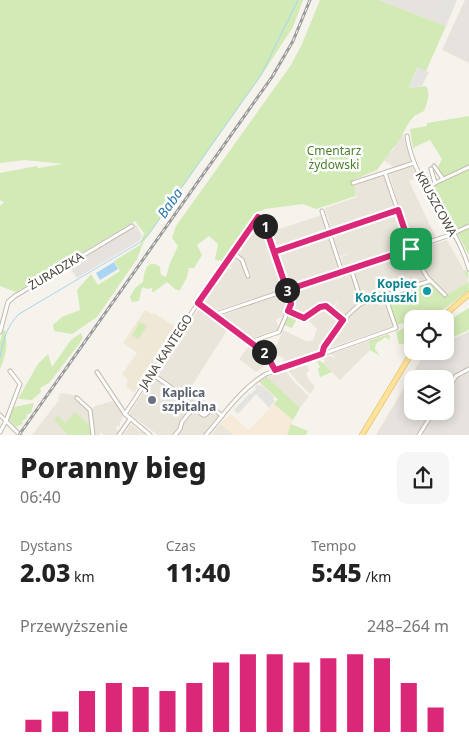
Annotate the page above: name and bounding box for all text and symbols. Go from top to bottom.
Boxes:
park label: Cmentarz żydowski [307,142,362,173]
street label: KRUSZCOWA [412,168,461,240]
water label: Baba [153,184,187,221]
pin: 1 [252,214,278,238]
text: 1 [261,217,270,236]
pin [390,228,432,270]
icon: arrive [397,235,425,263]
street label: ŻURADZKA [25,247,87,294]
place label: Kopiec Kościuszki [355,275,417,306]
pin: 3 [274,278,300,302]
text: 3 [283,281,292,300]
marker: Kopiec Kościuszki [421,285,433,297]
map controls [404,310,454,420]
button: locate [404,310,454,360]
street label: JANA KANTEGO [134,311,196,393]
pin: 2 [252,340,276,364]
text: 2 [260,343,269,362]
button: layers [404,370,454,420]
place label: Kaplica szpitalna [162,384,216,415]
marker: Kaplica szpitalna [146,394,158,406]
text: Poranny bieg [20,448,207,486]
button: share [397,452,449,504]
text: 06:40 [20,486,61,508]
text: Dystans [20,536,72,555]
text: Czas [166,536,196,555]
text: Tempo [311,536,356,555]
text: 2.03 [20,555,70,589]
text: 11:40 [166,555,231,589]
text: 5:45 [311,555,362,589]
text: km [70,567,95,586]
text: /km [362,567,391,586]
text: Przewyższenie [20,615,128,637]
text: 248–264 m [367,615,449,637]

